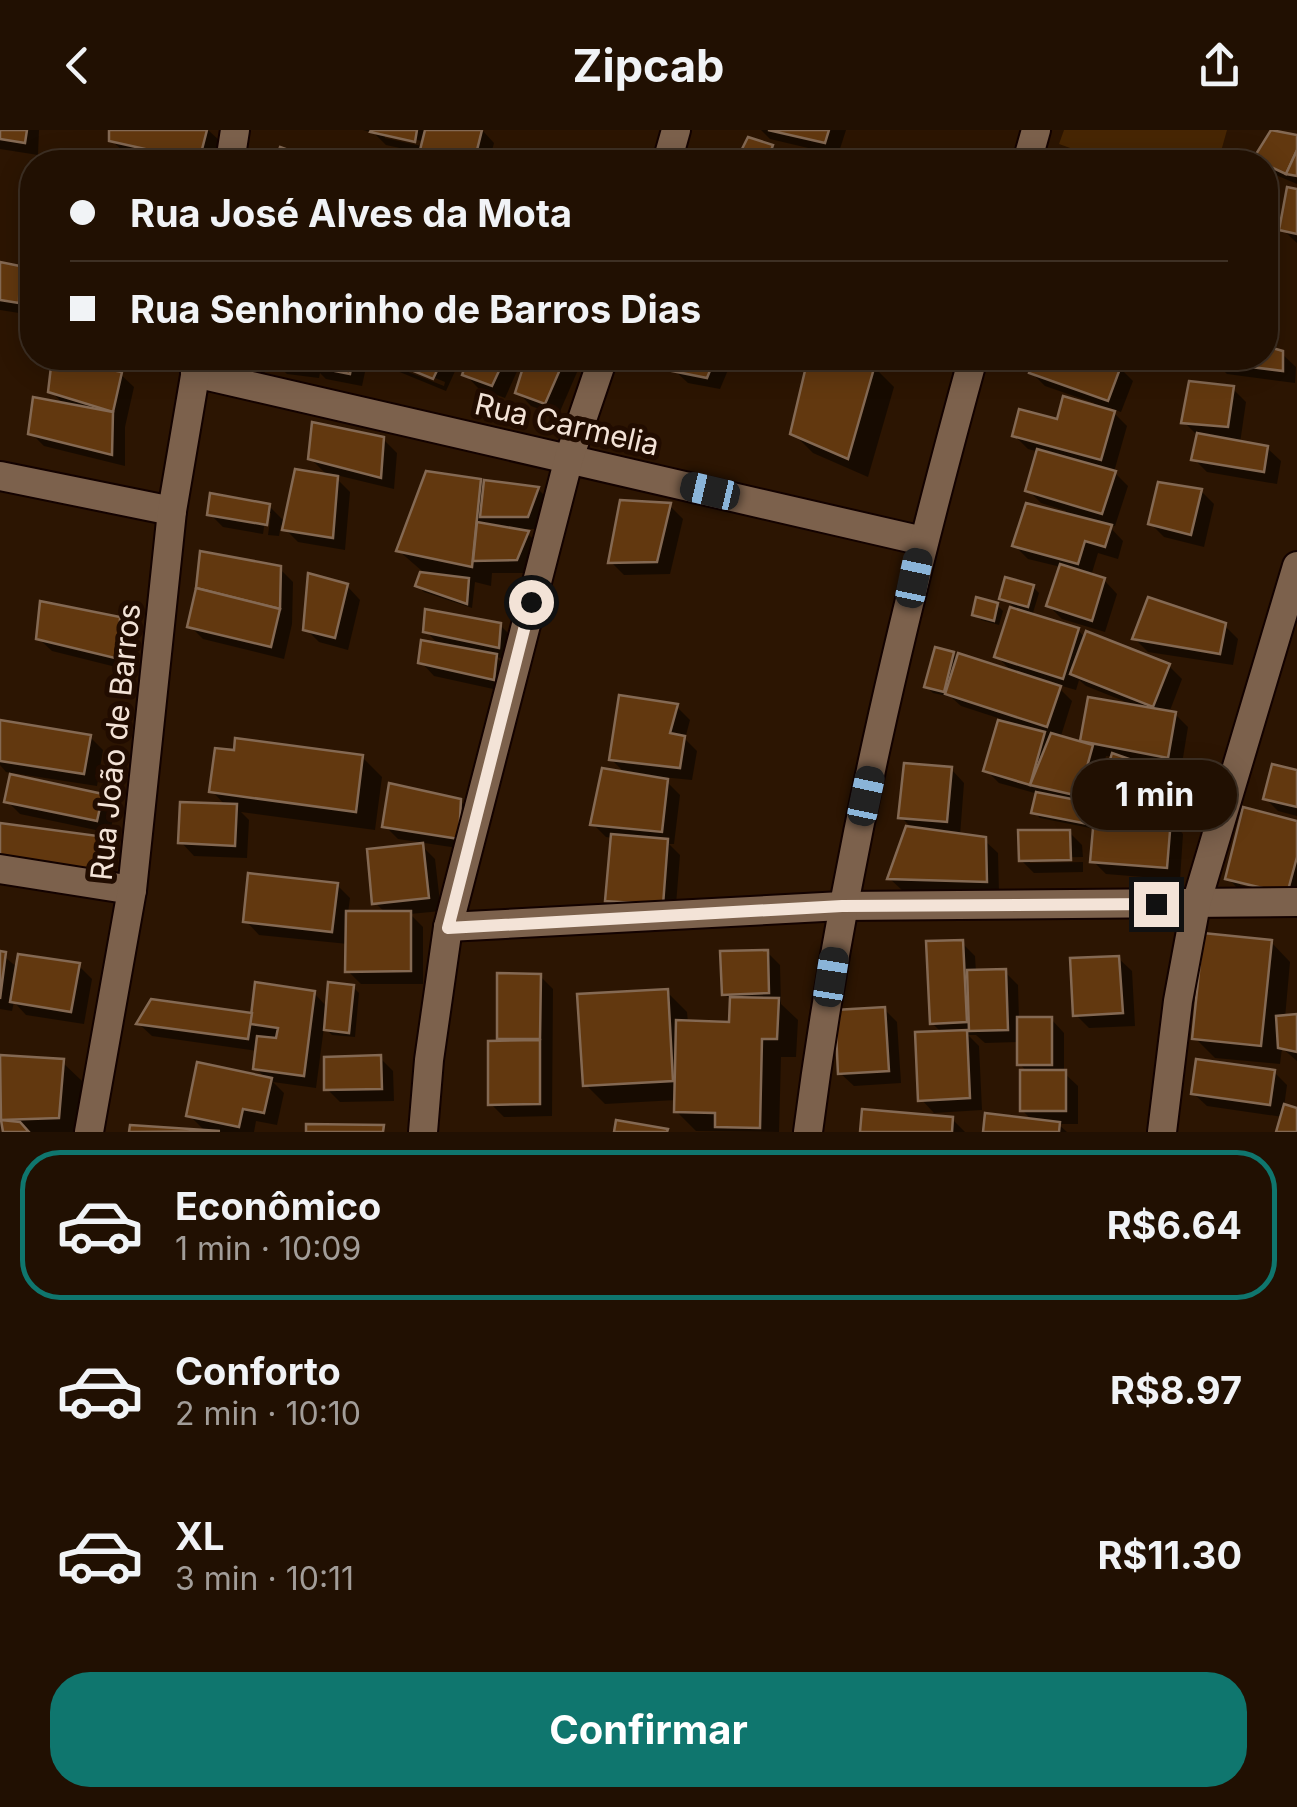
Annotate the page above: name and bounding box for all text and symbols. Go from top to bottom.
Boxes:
icon: back [50,38,105,93]
text: Zipcab [573,38,724,93]
icon: share [1192,38,1247,93]
text: Rua José Alves da Mota [130,190,572,236]
text: Rua Senhorinho de Barros Dias [130,286,701,332]
street label: Rua Carmelia [471,385,663,463]
car [677,470,743,512]
car [893,546,935,610]
route start [509,580,554,625]
street label: Rua João de Barros [83,602,147,882]
callout: 1 min [1074,759,1238,829]
car [845,764,887,828]
text: 1 min [1115,775,1194,814]
route end [1134,882,1179,927]
car [811,945,851,1009]
icon: car [55,1180,145,1270]
text: Econômico [175,1183,381,1229]
text: R$6.64 [1107,1202,1242,1248]
text: 1 min · 10:09 [175,1229,361,1268]
icon: car [55,1345,145,1435]
text: Conforto [175,1348,341,1394]
text: R$8.97 [1110,1367,1242,1413]
text: 2 min · 10:10 [175,1394,361,1433]
icon: car [55,1510,145,1600]
text: XL [175,1513,225,1559]
text: R$11.30 [1097,1532,1242,1578]
text: 3 min · 10:11 [175,1559,354,1598]
button: Confirmar [50,1672,1247,1787]

